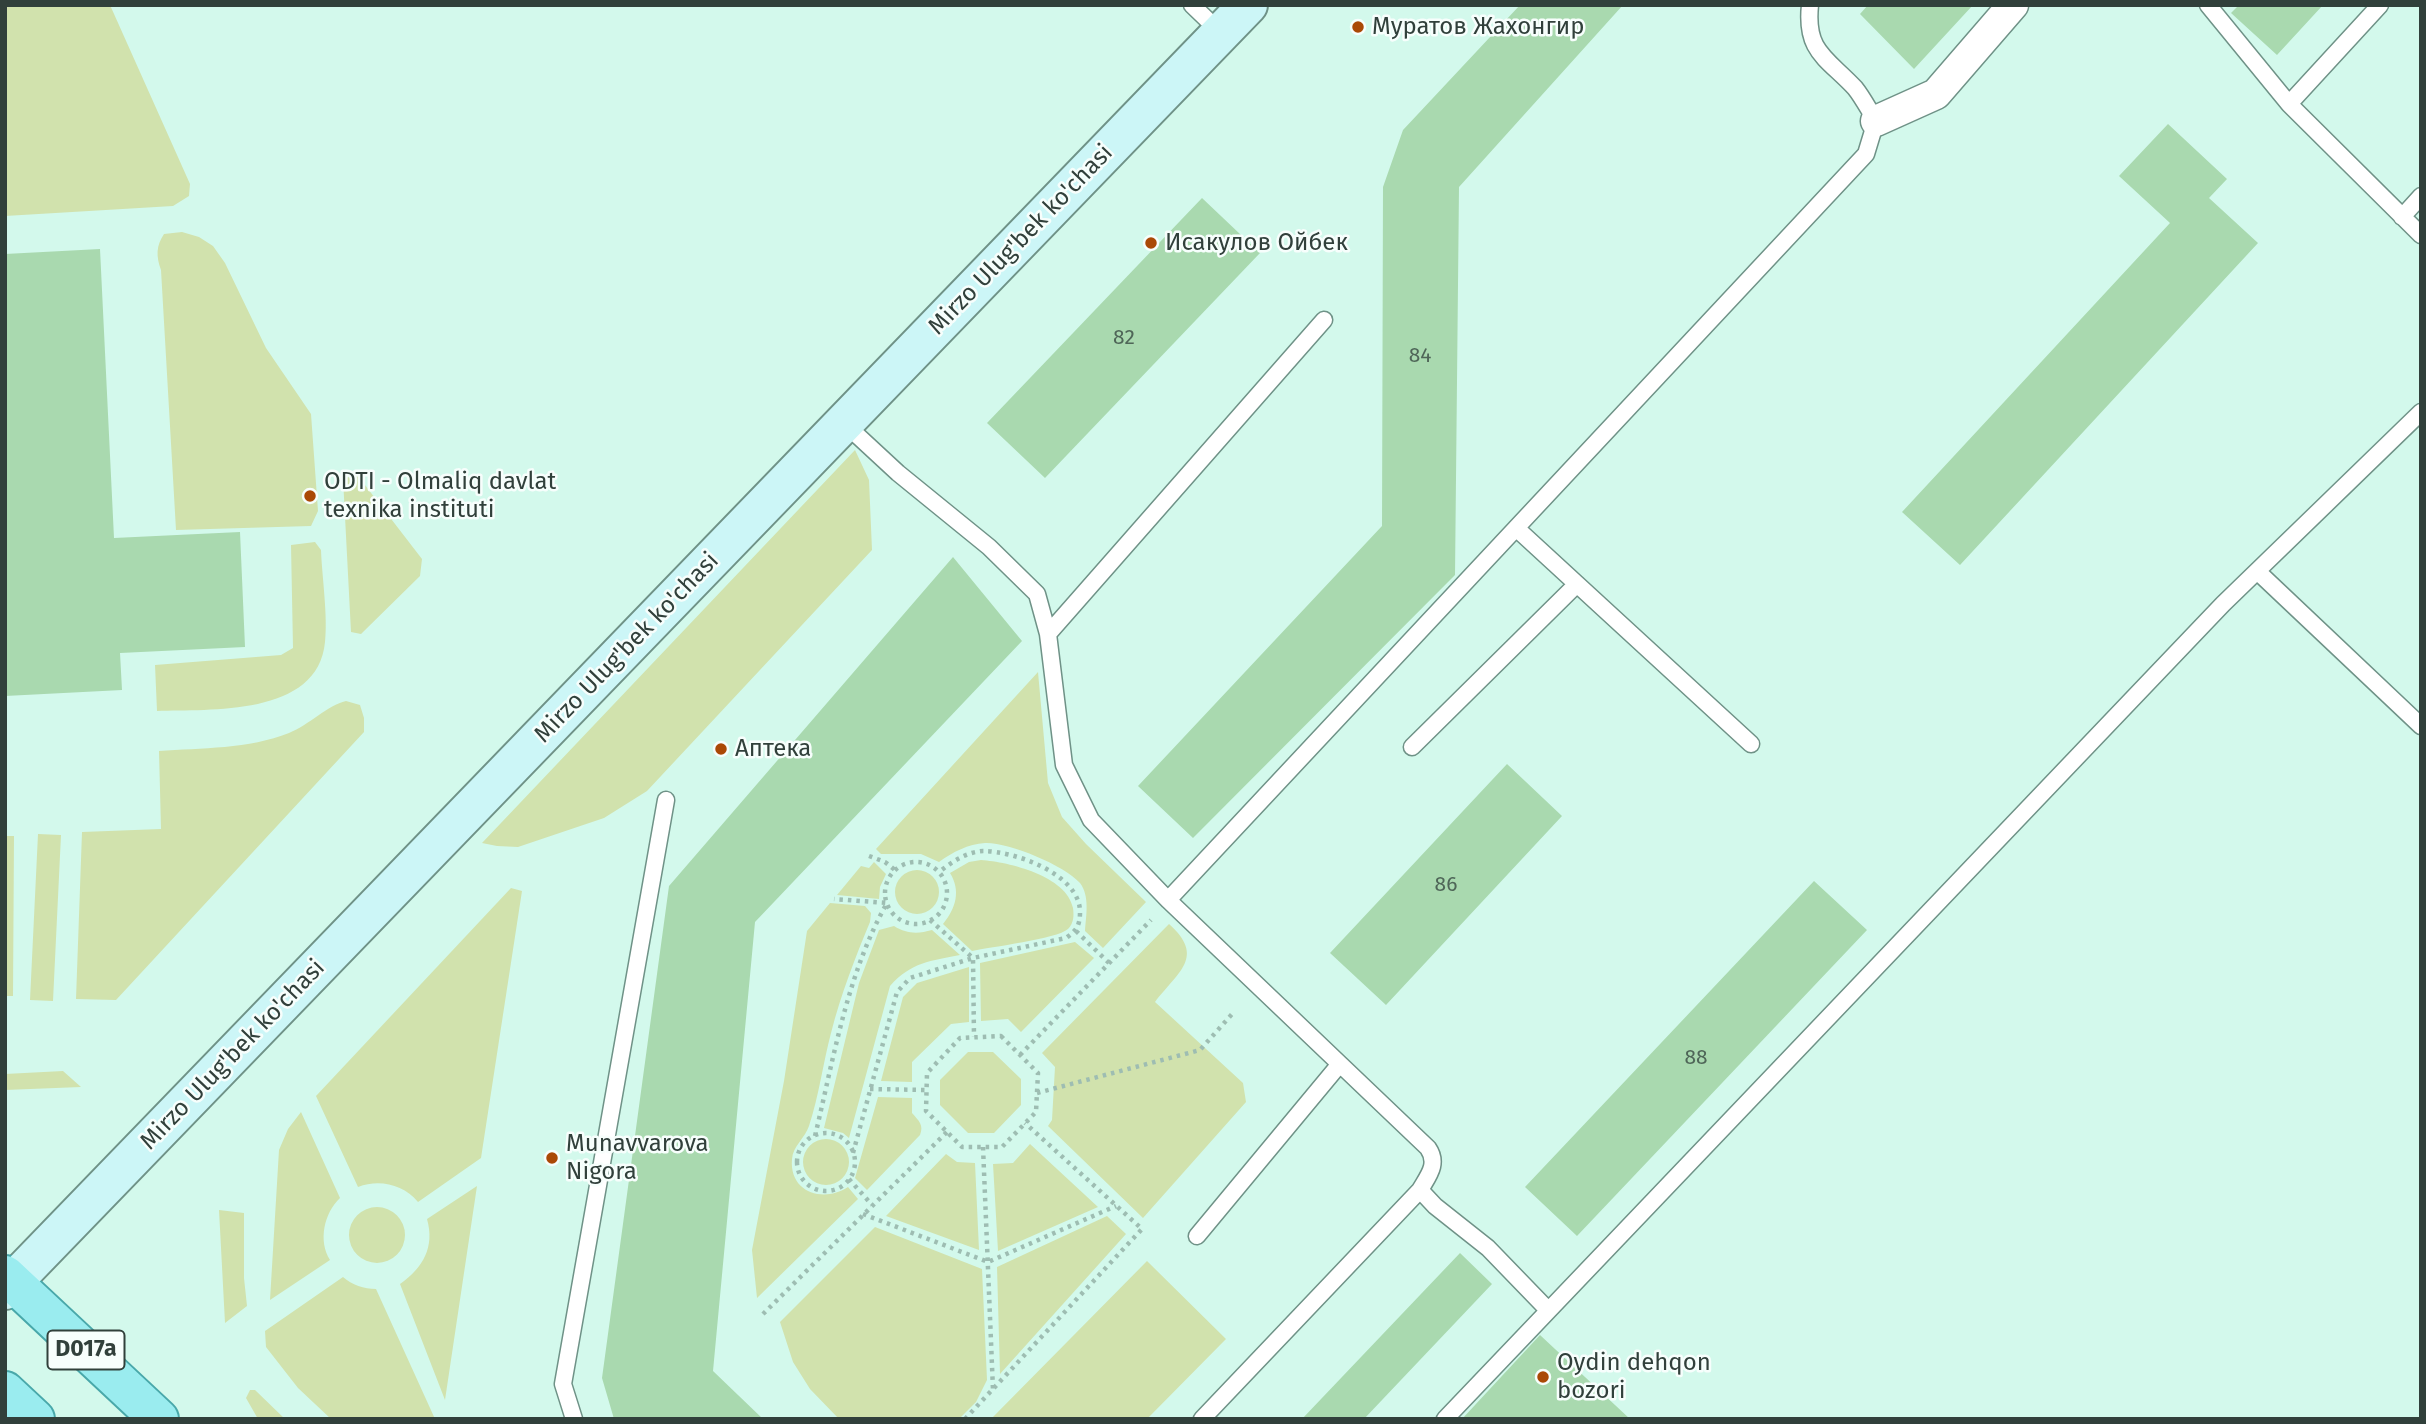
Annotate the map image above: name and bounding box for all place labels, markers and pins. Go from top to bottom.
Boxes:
place label: Муратов Жахонгир [1372,13,1584,41]
marker: Муратов Жахонгир [1350,19,1366,35]
place label: Исакулов Ойбек [1165,229,1348,257]
marker: Исакулов Ойбек [1143,235,1159,251]
place label: ODTI - Olmaliq davlat texnika instituti [324,468,556,524]
marker: ODTI - Olmaliq davlat texnika instituti [302,488,318,504]
place label: Аптека [735,735,811,763]
marker: Аптека [713,741,729,757]
place label: Munavvarova Nigora [566,1130,709,1186]
marker: Munavvarova Nigora [544,1150,560,1166]
place label: Oydin dehqon bozori [1557,1349,1711,1405]
marker: Oydin dehqon bozori [1535,1369,1551,1385]

